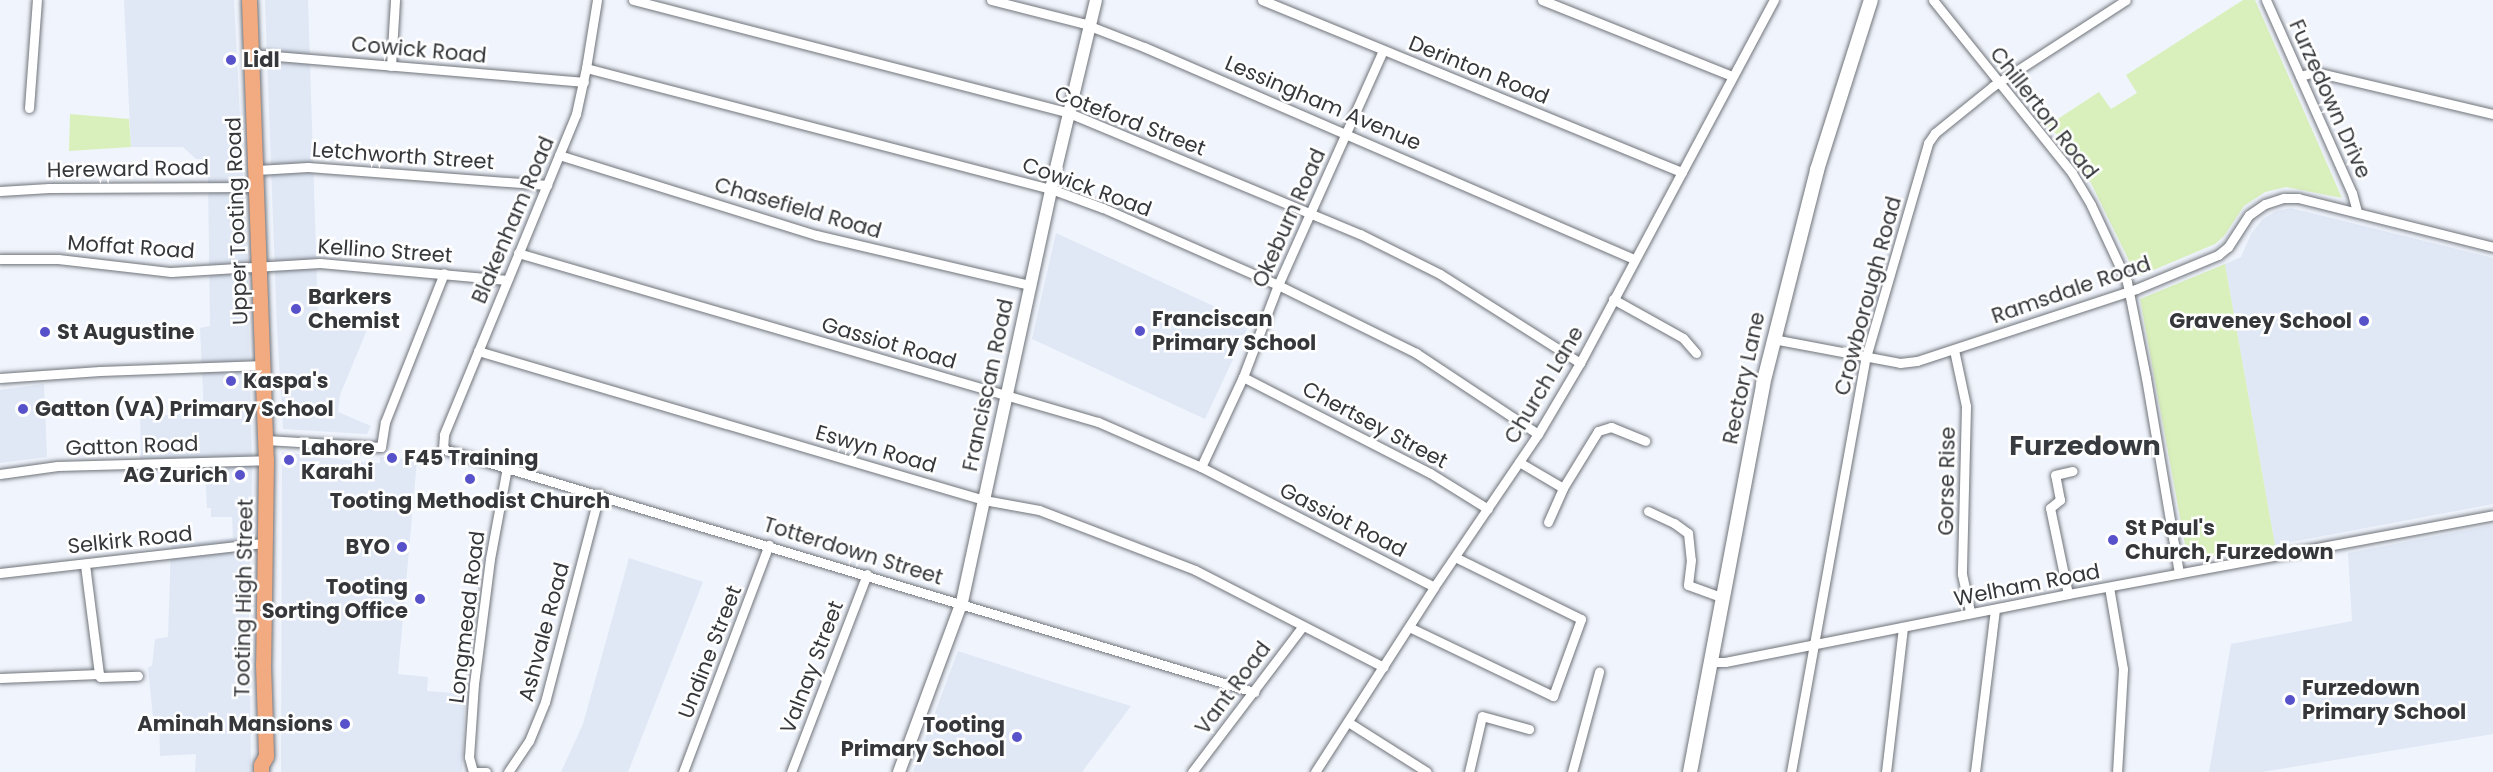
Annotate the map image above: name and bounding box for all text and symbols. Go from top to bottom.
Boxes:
street label: Furzedown Drive [2284,16,2376,182]
street label: Derinton Road [1405,30,1553,110]
street label: Cowick Road [350,32,488,68]
street label: Chillerton Road [1985,42,2103,184]
place label: Lidl [243,47,280,73]
street label: Lessingham Avenue [1221,50,1425,156]
marker: Lidl [224,53,238,67]
street label: Coteford Street [1051,81,1209,161]
street label: Upper Tooting Road [221,117,253,325]
street label: Blakenham Road [466,133,560,307]
street label: Letchworth Street [311,137,495,175]
street label: Okeburn Road [1247,145,1331,291]
street label: Cowick Road [1019,152,1155,222]
street label: Hereward Road [47,155,209,183]
street label: Chasefield Road [712,172,884,244]
street label: Crowborough Road [1829,194,1907,398]
street label: Moffat Road [67,230,195,264]
street label: Kellino Street [317,234,453,268]
street label: Ramsdale Road [1988,251,2154,329]
place label: Barkers Chemist [308,284,400,334]
street label: Franciscan Road [957,297,1019,473]
marker: Barkers Chemist [289,302,303,316]
place label: Franciscan Primary School [1152,306,1316,356]
place label: Graveney School [2169,308,2352,334]
street label: Rectory Lane [1718,310,1770,446]
street label: Gassiot Road [819,312,959,374]
marker: Graveney School [2357,314,2371,328]
place label: St Augustine [57,319,194,345]
street label: Church Lane [1499,322,1589,448]
marker: Franciscan Primary School [1133,324,1147,338]
marker: St Augustine [38,325,52,339]
place label: Kaspa's [243,368,328,394]
marker: Kaspa's [224,374,238,388]
street label: Chertsey Street [1298,376,1452,474]
place label: Gatton (VA) Primary School [35,396,334,422]
marker: Gatton (VA) Primary School [16,402,30,416]
street label: Eswyn Road [813,420,939,478]
street label: Gorse Rise [1933,426,1961,536]
district label: Furzedown [2009,430,2161,462]
street label: Gatton Road [65,431,199,461]
place label: Lahore Karahi [301,435,375,485]
place label: F45 Training [404,445,538,471]
marker: F45 Training [385,451,399,465]
marker: Lahore Karahi [282,453,296,467]
place label: AG Zurich [123,462,228,488]
marker: AG Zurich [233,468,247,482]
marker: Tooting Methodist Church [463,472,477,486]
street label: Gassiot Road [1275,477,1411,563]
place label: Tooting Methodist Church [330,488,610,514]
street label: Tooting High Street [230,498,258,698]
street label: Totterdown Street [760,512,946,590]
place label: St Paul's Church, Furzedown [2125,515,2334,565]
street label: Selkirk Road [66,521,194,559]
street label: Longmead Road [444,529,490,705]
marker: St Paul's Church, Furzedown [2106,533,2120,547]
place label: BYO [346,534,390,560]
marker: BYO [395,540,409,554]
street label: Welham Road [1952,558,2102,612]
street label: Ashvale Road [513,560,575,704]
place label: Tooting Sorting Office [262,574,408,624]
street label: Undine Street [673,582,747,722]
marker: Tooting Sorting Office [413,592,427,606]
street label: Valnay Street [775,597,849,737]
street label: Vant Road [1190,637,1276,739]
place label: Furzedown Primary School [2302,675,2466,725]
marker: Furzedown Primary School [2283,693,2297,707]
place label: Aminah Mansions [137,711,333,737]
place label: Tooting Primary School [841,712,1005,762]
marker: Aminah Mansions [338,717,352,731]
marker: Tooting Primary School [1010,730,1024,744]

